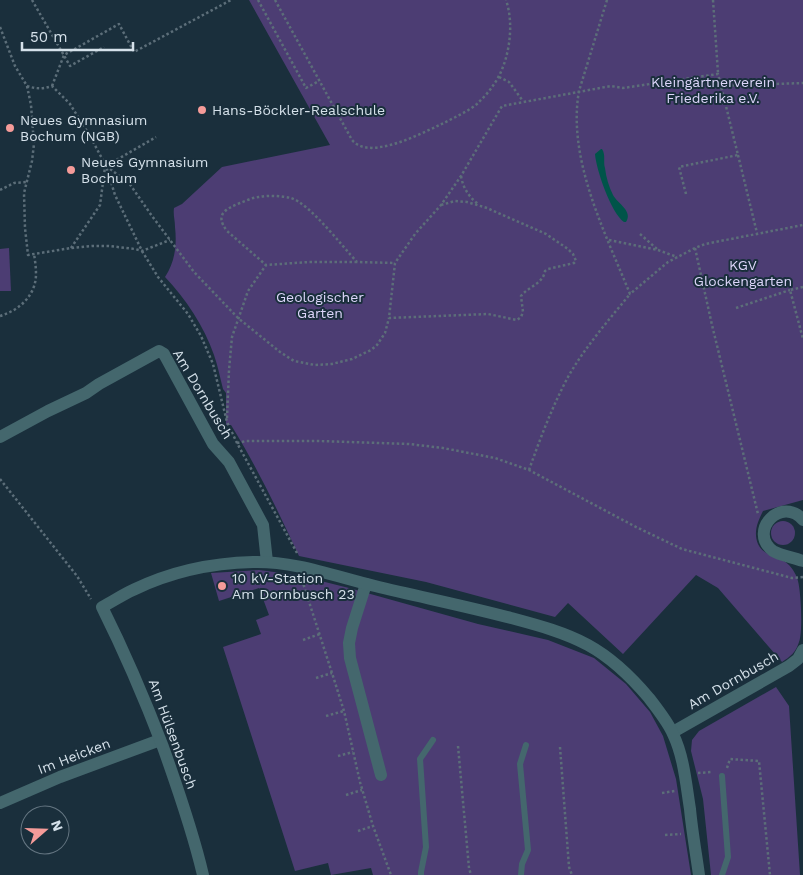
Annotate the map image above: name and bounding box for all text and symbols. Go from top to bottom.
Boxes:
scale bar [22,20,134,52]
text: 50 m [30,28,67,46]
park label: Kleingärtnerverein Friederika e.V. [651,74,775,106]
place label: Hans-Böckler-Realschule [212,102,385,118]
marker: Hans-Böckler-Realschule [196,104,208,116]
place label: Neues Gymnasium Bochum (NGB) [20,112,147,144]
marker: Neues Gymnasium Bochum (NGB) [4,122,16,134]
place label: Neues Gymnasium Bochum [81,154,208,186]
marker: Neues Gymnasium Bochum [65,164,77,176]
park label: KGV Glockengarten [694,257,792,289]
park label: Geologischer Garten [276,289,364,321]
street label: Am Dornbusch [170,346,236,442]
place label: 10 kV-Station Am Dornbusch 23 [232,570,355,602]
marker: 10 kV-Station Am Dornbusch 23 [216,580,228,592]
street label: Am Dornbusch [685,648,781,712]
street label: Am Hülsenbusch [146,677,200,791]
street label: Im Heicken [35,735,113,777]
north arrow [20,805,70,855]
text: N [48,818,67,833]

